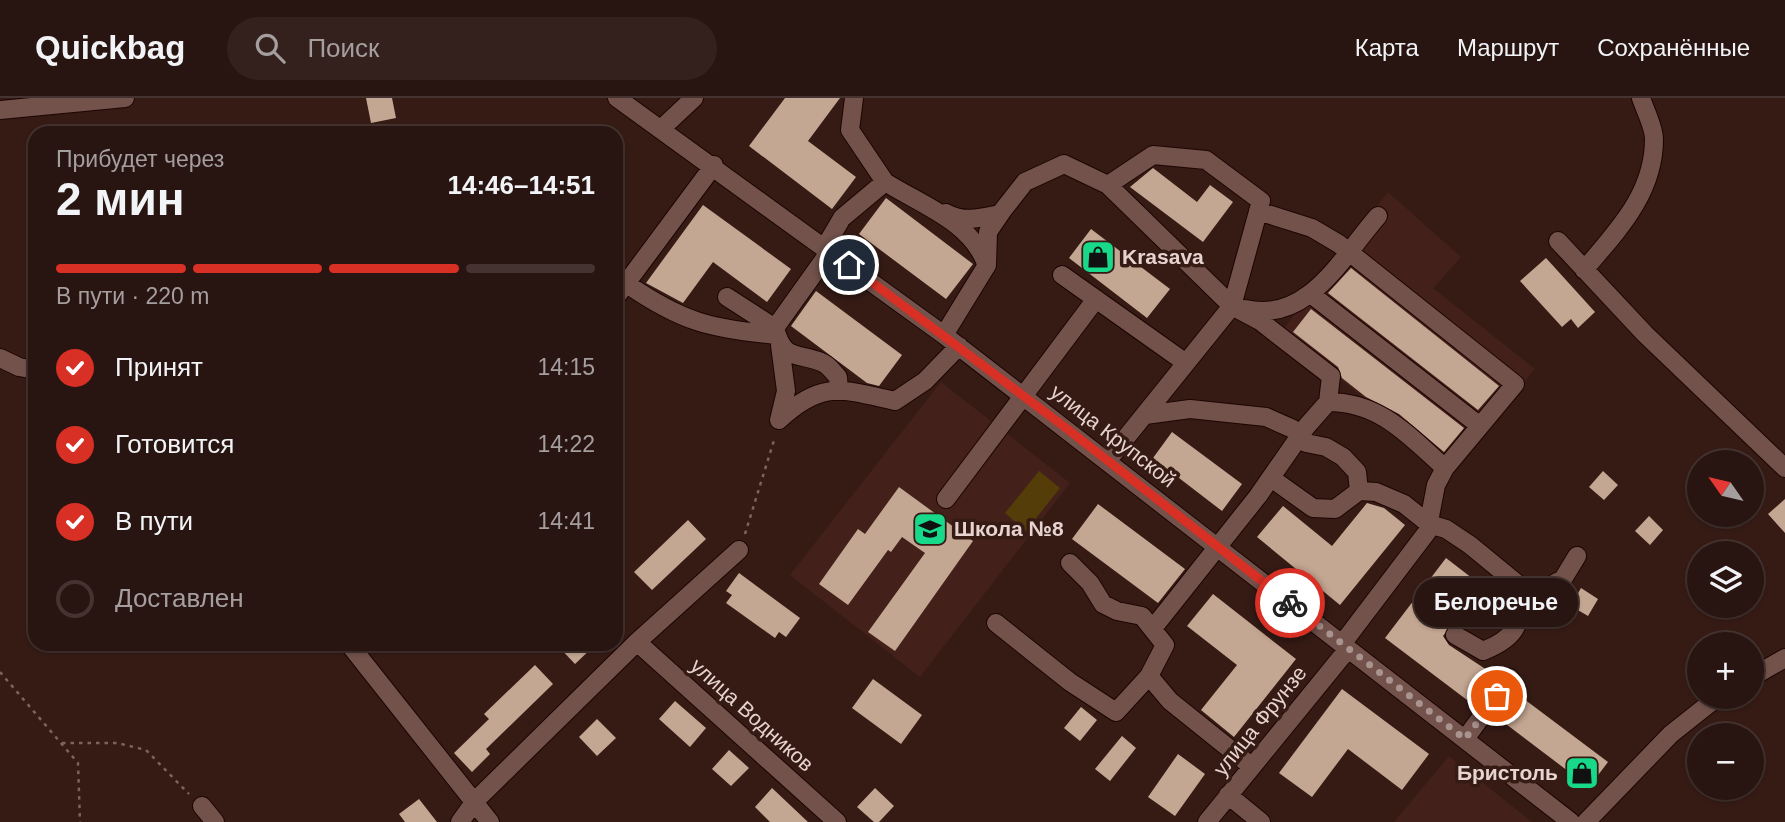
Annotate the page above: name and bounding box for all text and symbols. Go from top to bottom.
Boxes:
search box [227,17,717,80]
text: Quickbag [35,29,185,66]
icon: search [251,29,289,67]
text: Поиск [307,33,379,63]
text: Карта [1355,34,1419,61]
text: Маршрут [1457,34,1559,61]
text: Сохранённые [1597,34,1750,61]
text: Прибудет через [56,146,224,172]
text: 14:46–14:51 [448,170,595,200]
text: 2 мин [56,173,184,225]
pin [819,235,879,295]
shop icon: Krasava [1079,238,1117,276]
place label: Krasava [1122,245,1204,268]
icon: home [830,246,868,284]
text: В пути · 220 m [56,283,209,309]
icon: check [56,349,94,387]
text: Принят [115,352,203,382]
text: 14:15 [537,354,595,380]
street label: улица Крупской [1046,380,1180,492]
icon: check [56,426,94,464]
text: Готовится [115,429,234,459]
text: 14:22 [537,431,595,457]
north arrow [1687,450,1764,527]
map controls [1687,450,1764,800]
icon: check [56,503,94,541]
text: В пути [115,506,193,536]
text: 14:41 [537,508,595,534]
school or university icon: Школа №8 [911,510,949,548]
place label: Школа №8 [954,517,1064,540]
button: layers [1687,541,1764,618]
courier [1255,568,1325,638]
callout: Белоречье [1415,577,1579,626]
text: Доставлен [115,583,244,613]
icon: bike [1271,584,1309,622]
text: Белоречье [1434,589,1558,615]
button: + [1687,632,1764,709]
street label: улица Водников [686,654,818,776]
street label: улица Фрунзе [1208,661,1311,780]
pin [1467,666,1527,726]
icon: bag [1478,677,1516,715]
button: − [1687,723,1764,800]
shop icon: Бристоль [1563,754,1601,792]
place label: Бристоль [1457,761,1558,784]

